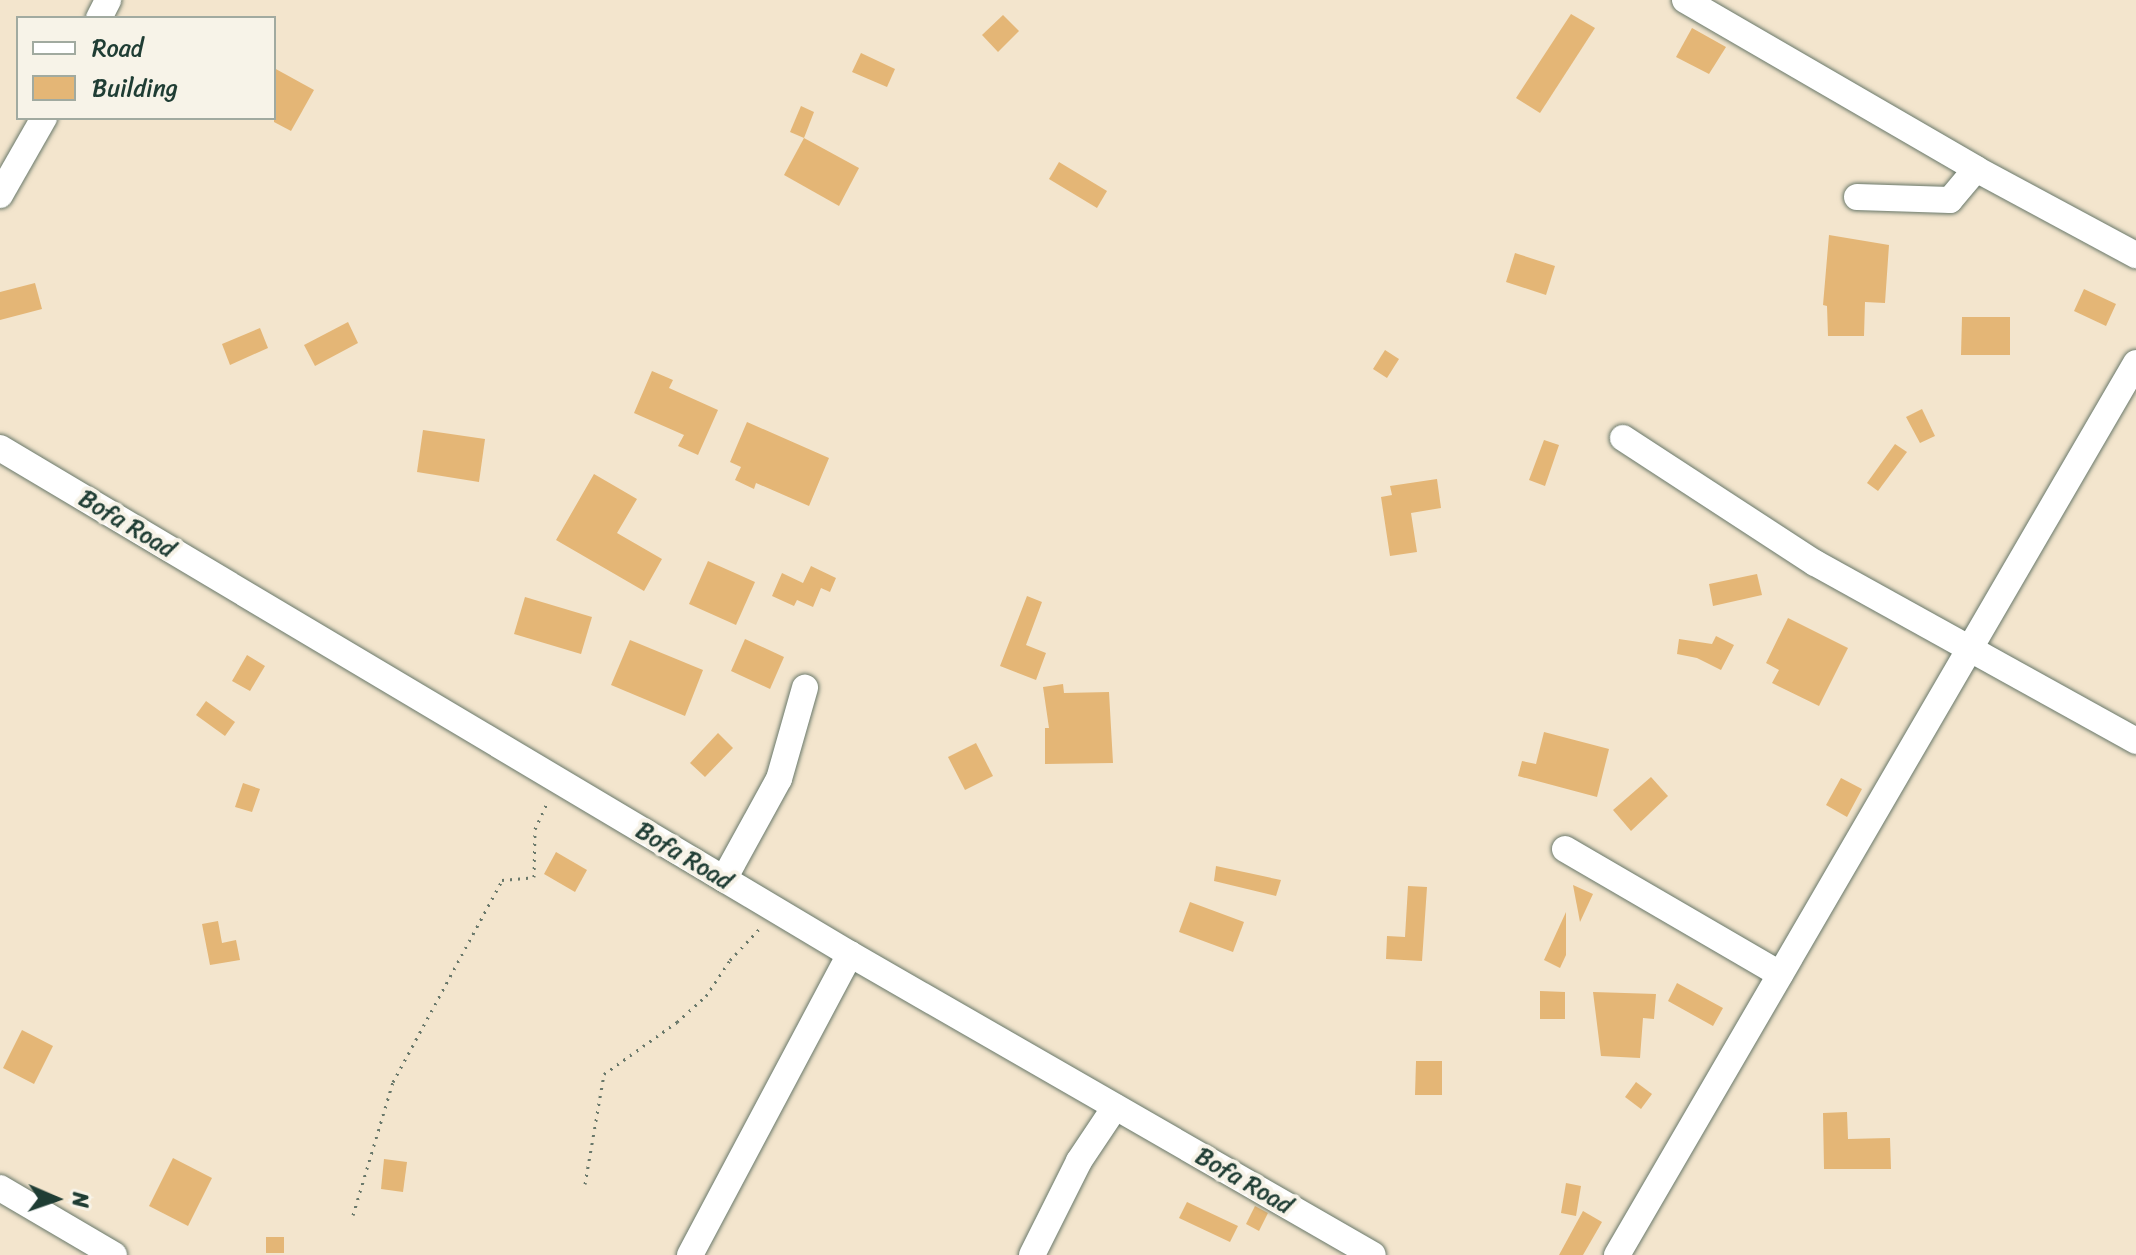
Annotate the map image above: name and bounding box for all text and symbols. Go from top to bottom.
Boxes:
legend [16,16,276,120]
text: Road [92,27,143,69]
text: Building [92,67,178,109]
street label: Bofa Road [73,484,181,564]
street label: Bofa Road [630,816,738,896]
street label: Bofa Road [1190,1142,1298,1220]
north arrow [16,1159,96,1239]
text: N [61,1192,100,1208]

